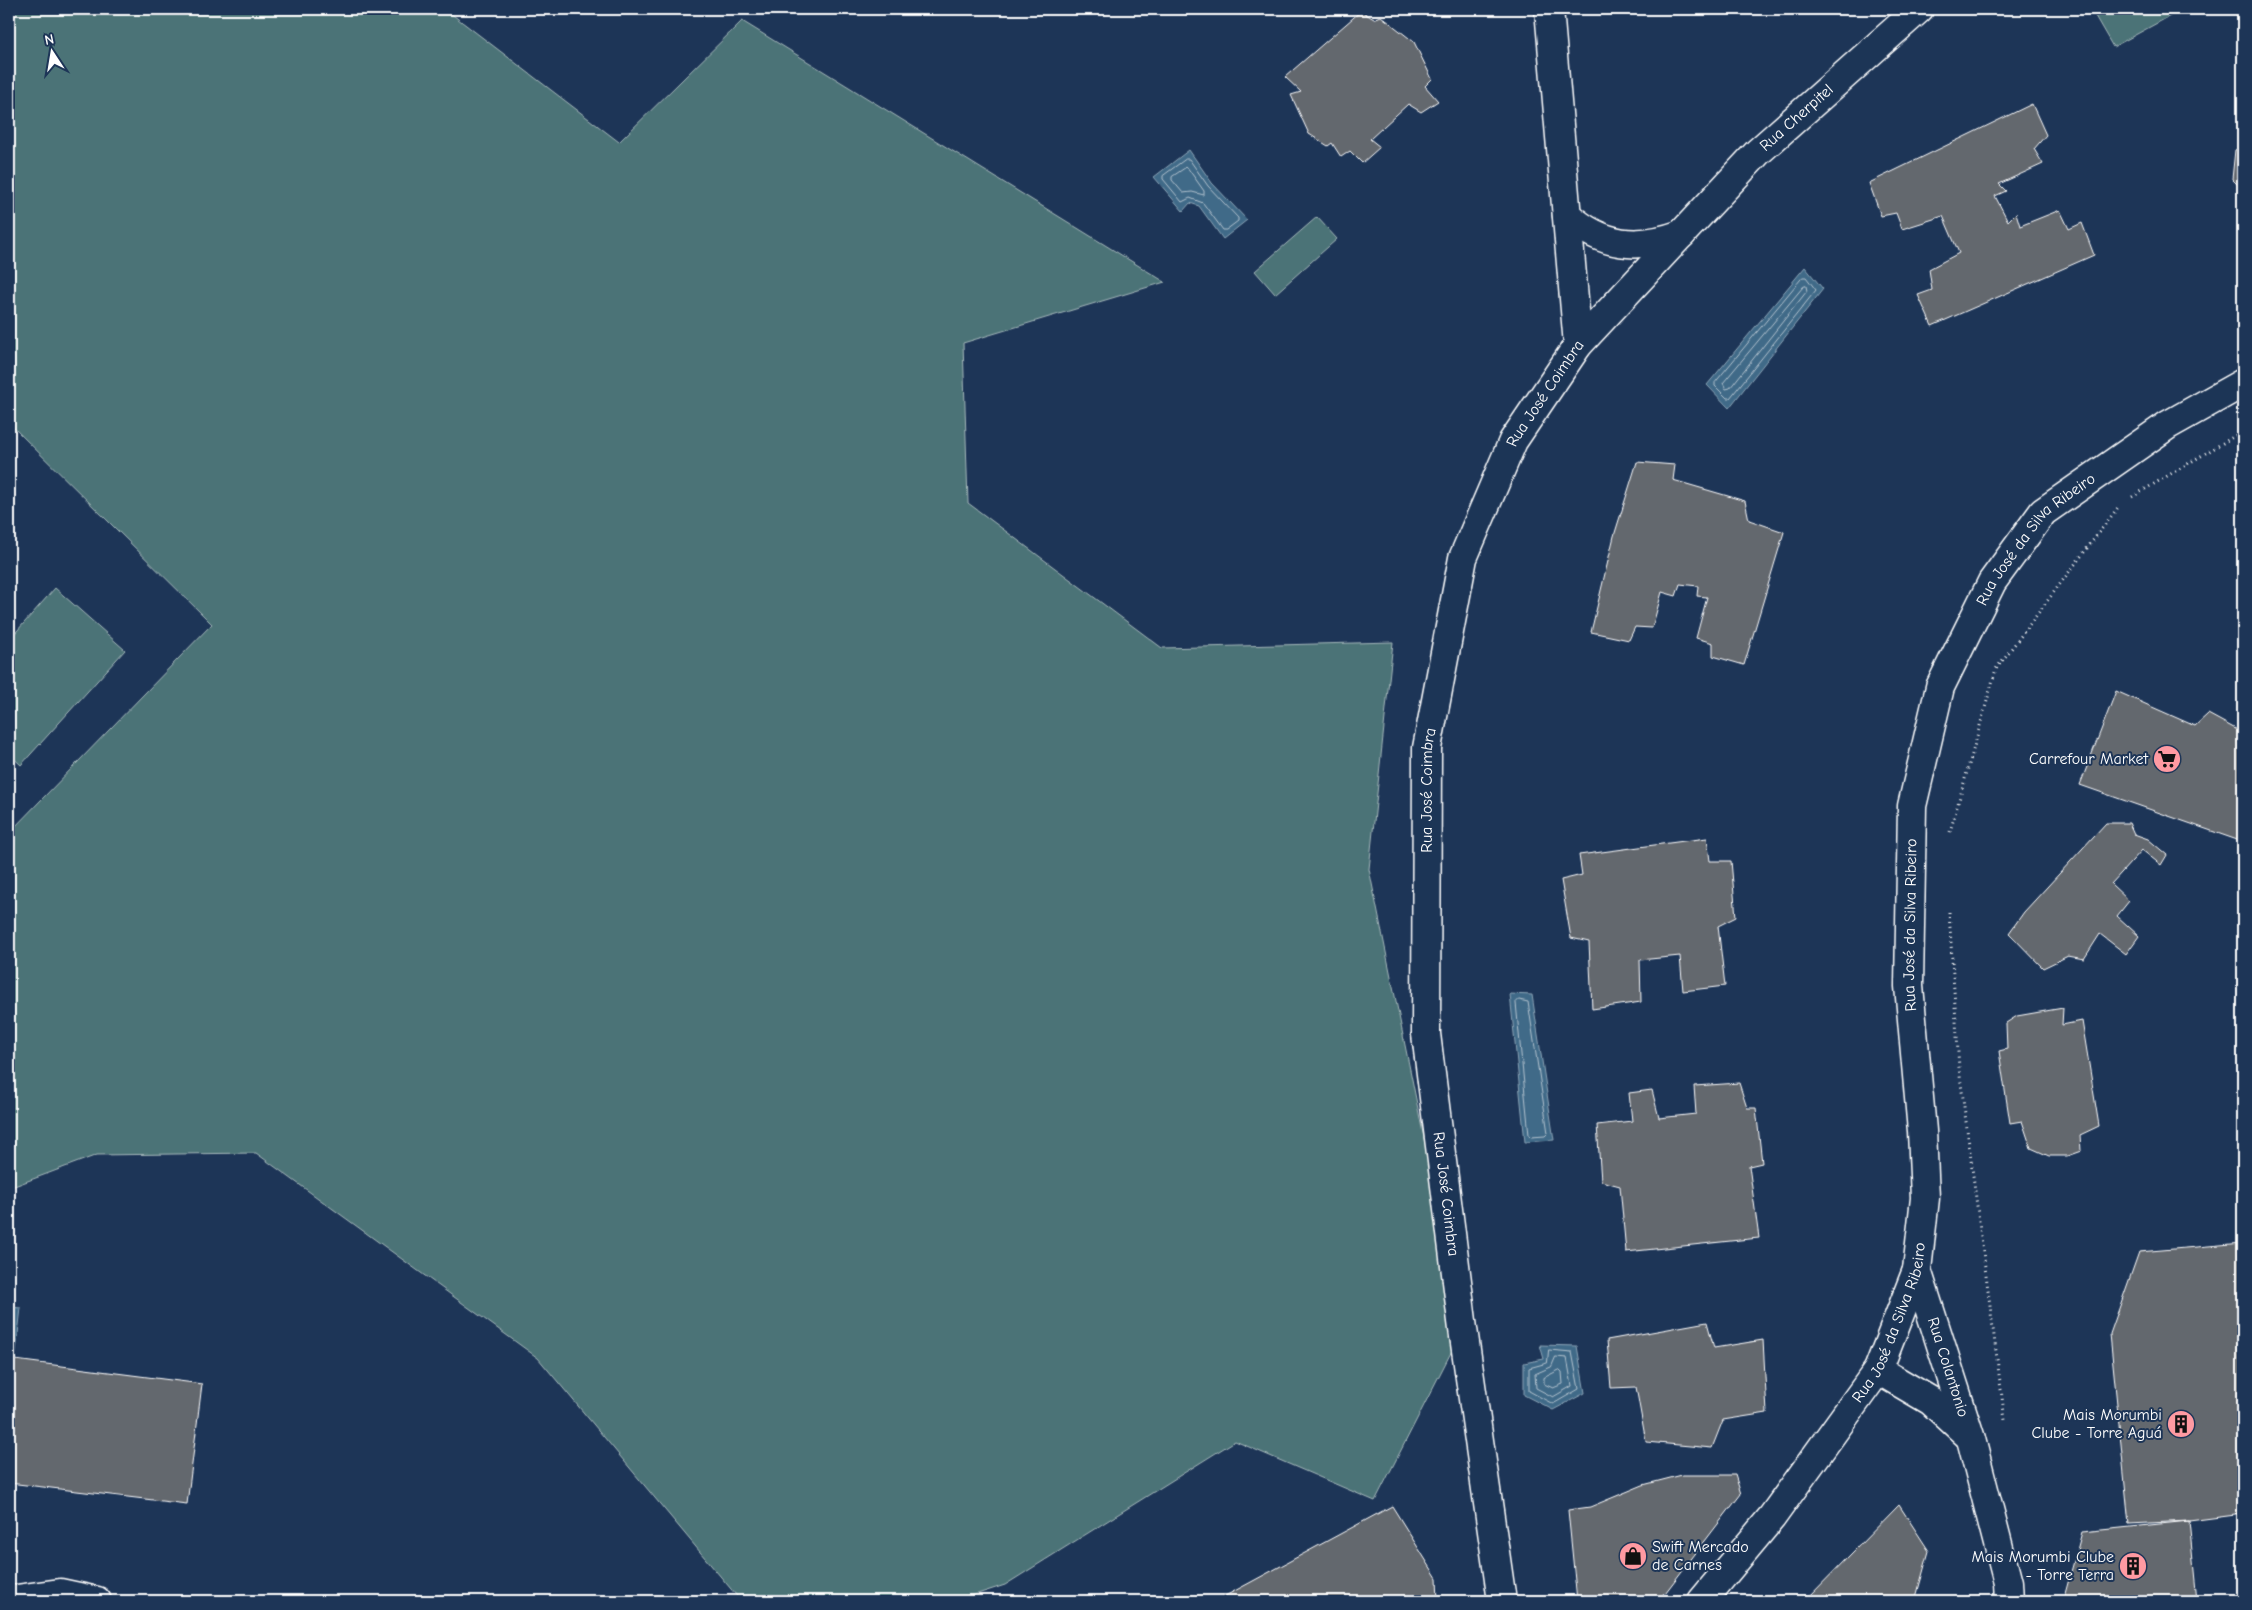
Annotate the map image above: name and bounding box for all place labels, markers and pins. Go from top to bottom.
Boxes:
supermarket icon: Carrefour Market [2152,744,2182,774]
place label: Carrefour Market [2029,750,2148,768]
place label: Mais Morumbi Clube - Torre Aguá [2032,1406,2162,1442]
building icon: Mais Morumbi Clube - Torre Aguá [2166,1409,2196,1439]
place label: Swift Mercado de Carnes [1652,1538,1749,1574]
shop icon: Swift Mercado de Carnes [1618,1541,1648,1571]
place label: Mais Morumbi Clube - Torre Terra [1971,1548,2114,1584]
building icon: Mais Morumbi Clube - Torre Terra [2118,1551,2148,1581]

